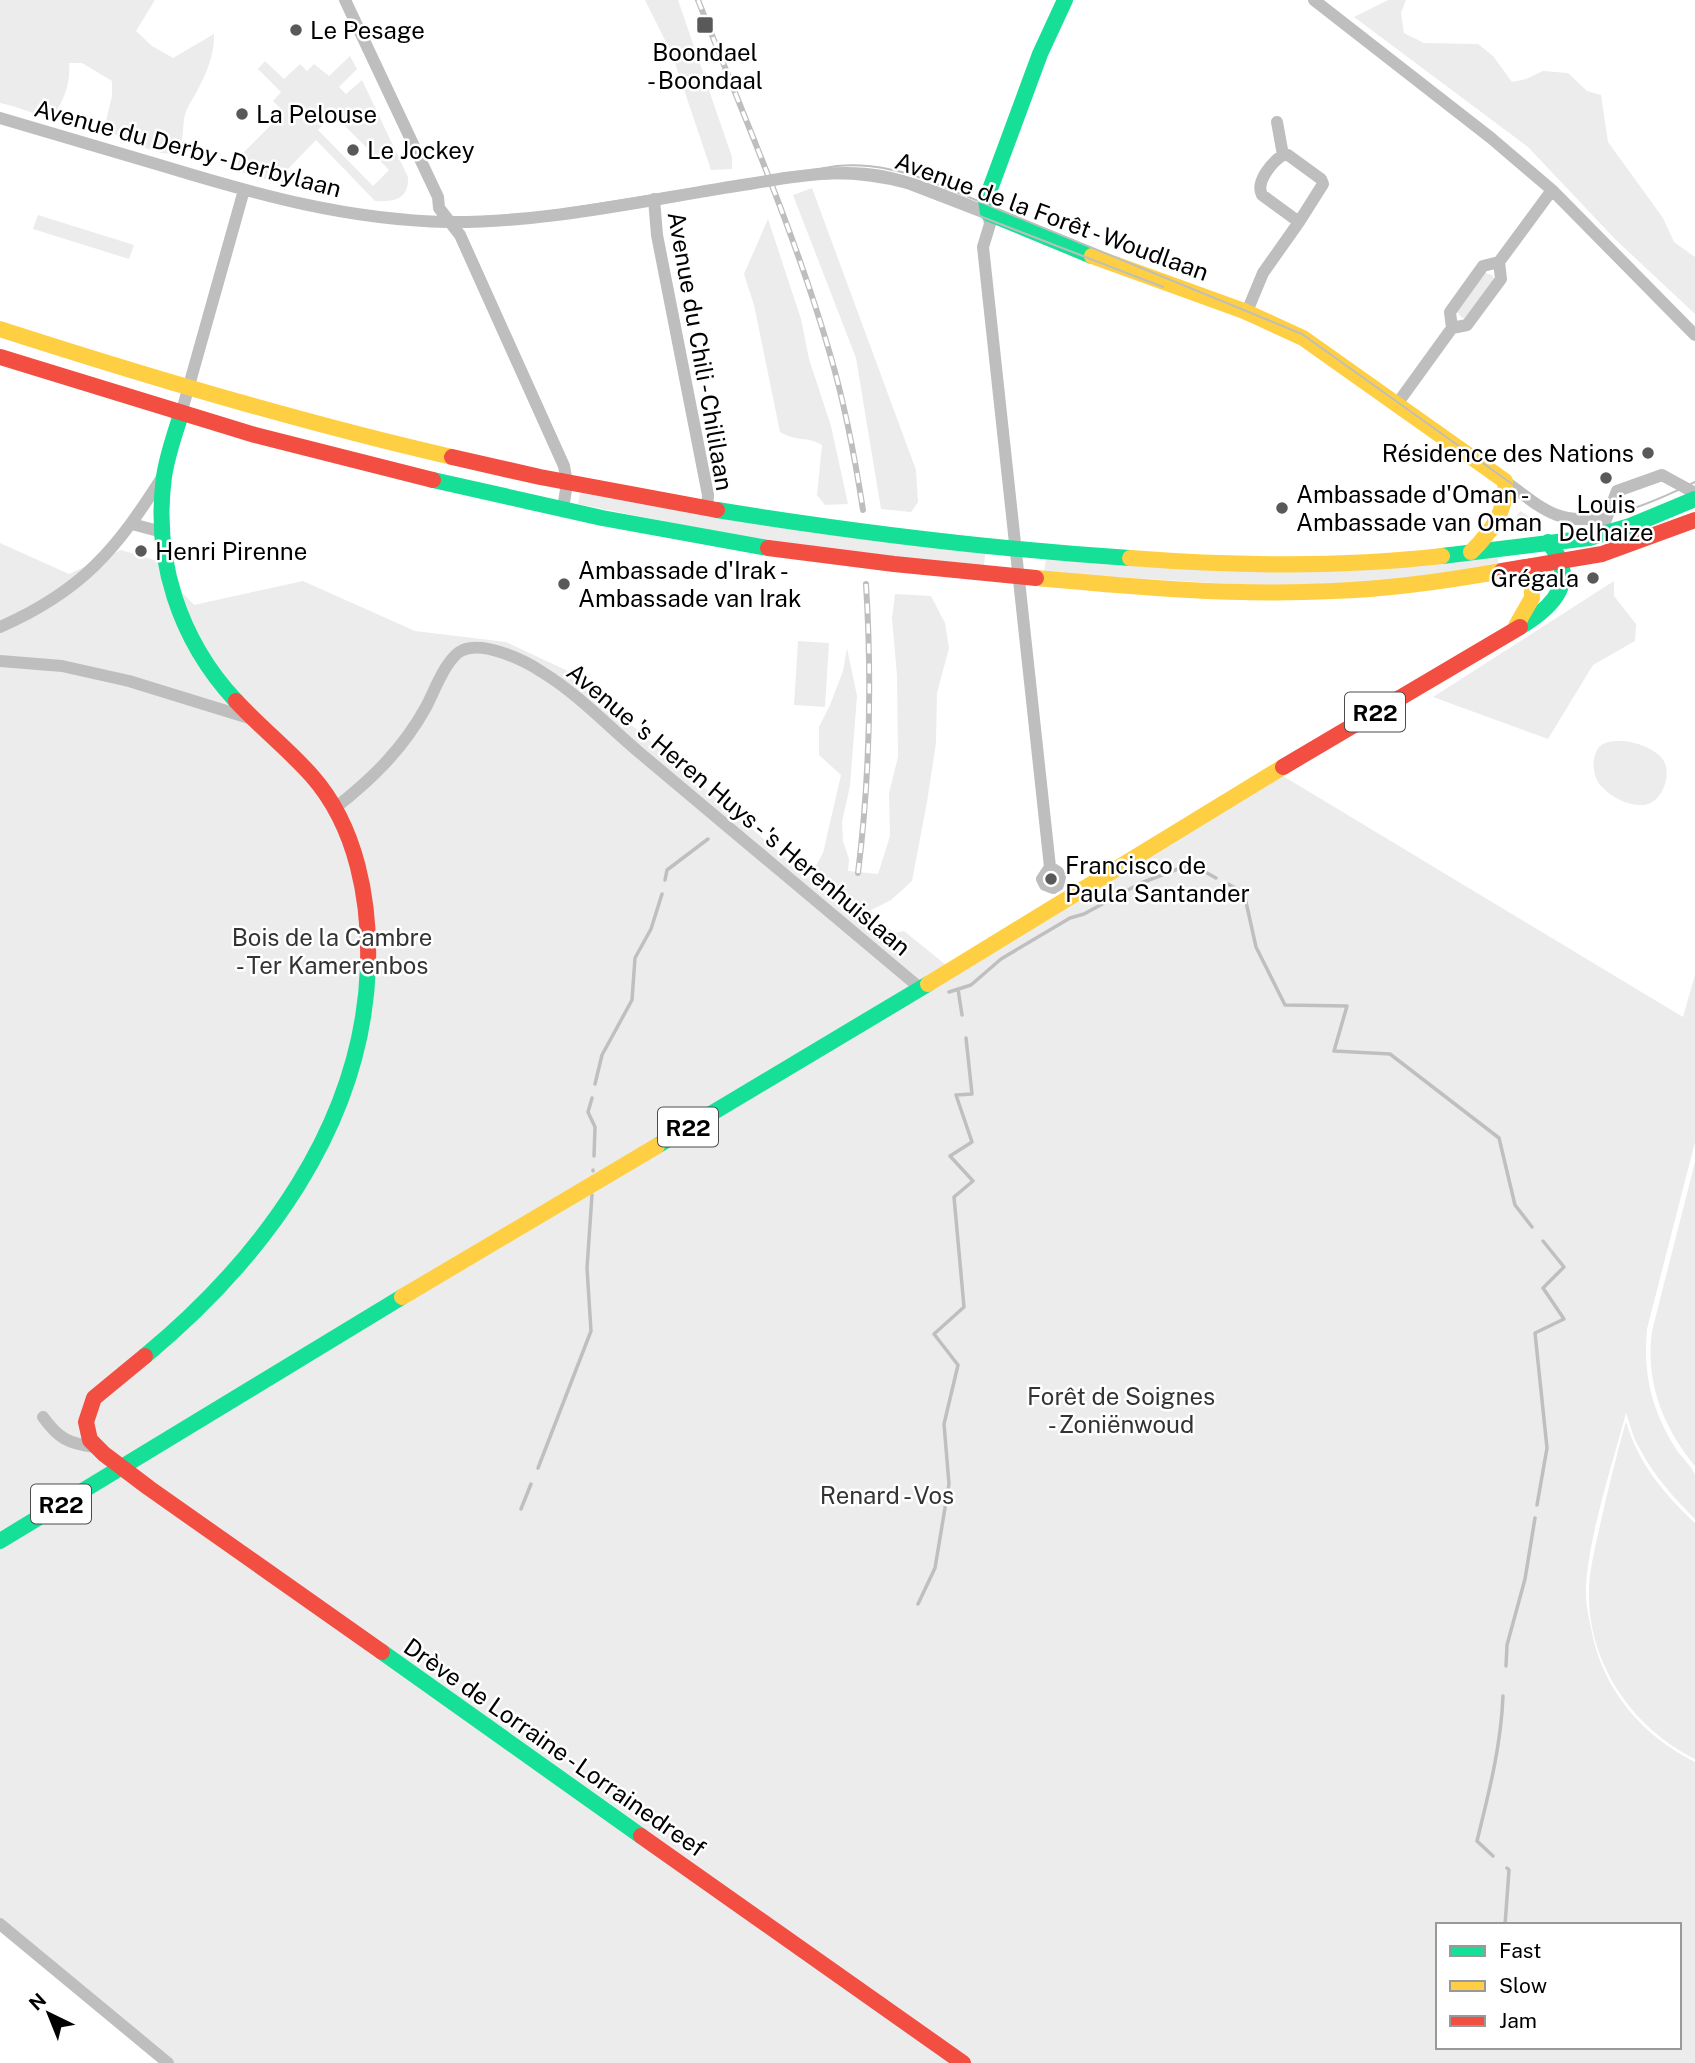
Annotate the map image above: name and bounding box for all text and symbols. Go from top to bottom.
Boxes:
marker: Boondael - Boondaal [695,15,715,35]
place label: Le Pesage [310,16,425,44]
marker: Le Pesage [288,22,304,38]
place label: Boondael - Boondaal [647,38,763,94]
street label: Avenue du Derby - Derbylaan [31,94,345,202]
place label: La Pelouse [256,100,377,128]
marker: La Pelouse [234,106,250,122]
place label: Le Jockey [367,136,475,164]
marker: Le Jockey [345,142,361,158]
street label: Avenue de la Forêt - Woudlaan [891,146,1213,286]
street label: Avenue du Chili - Chililaan [663,209,739,493]
place label: Résidence des Nations [1382,439,1634,467]
marker: Résidence des Nations [1640,445,1656,461]
marker: Louis Delhaize [1598,470,1614,486]
place label: Ambassade d'Oman - Ambassade van Oman [1296,480,1542,536]
place label: Louis Delhaize [1558,490,1654,546]
marker: Ambassade d'Oman - Ambassade van Oman [1274,500,1290,516]
place label: Henri Pirenne [155,537,307,565]
marker: Henri Pirenne [133,543,149,559]
place label: Ambassade d'Irak - Ambassade van Irak [578,556,801,612]
place label: Grégala [1490,564,1579,592]
marker: Grégala [1585,570,1601,586]
marker: Ambassade d'Irak - Ambassade van Irak [556,576,572,592]
street label: Avenue 's Heren Huys - 's Herenhuislaan [562,657,916,961]
road number: R22 [1345,692,1405,732]
place label: Francisco de Paula Santander [1065,851,1250,907]
marker: Francisco de Paula Santander [1043,871,1059,887]
park label: Bois de la Cambre - Ter Kamerenbos [232,923,432,979]
road number: R22 [658,1108,718,1146]
park label: Forêt de Soignes - Zoniënwoud [1027,1382,1215,1438]
park label: Renard - Vos [820,1481,954,1509]
road number: R22 [31,1484,91,1524]
street label: Drève de Lorraine - Lorrainedreef [399,1632,711,1862]
legend [1436,1923,1681,2049]
text: Fast [1499,1938,1541,1963]
text: Slow [1499,1973,1547,1998]
north arrow [14,1979,84,2049]
text: N [24,1988,50,2015]
text: Jam [1499,2008,1537,2033]

